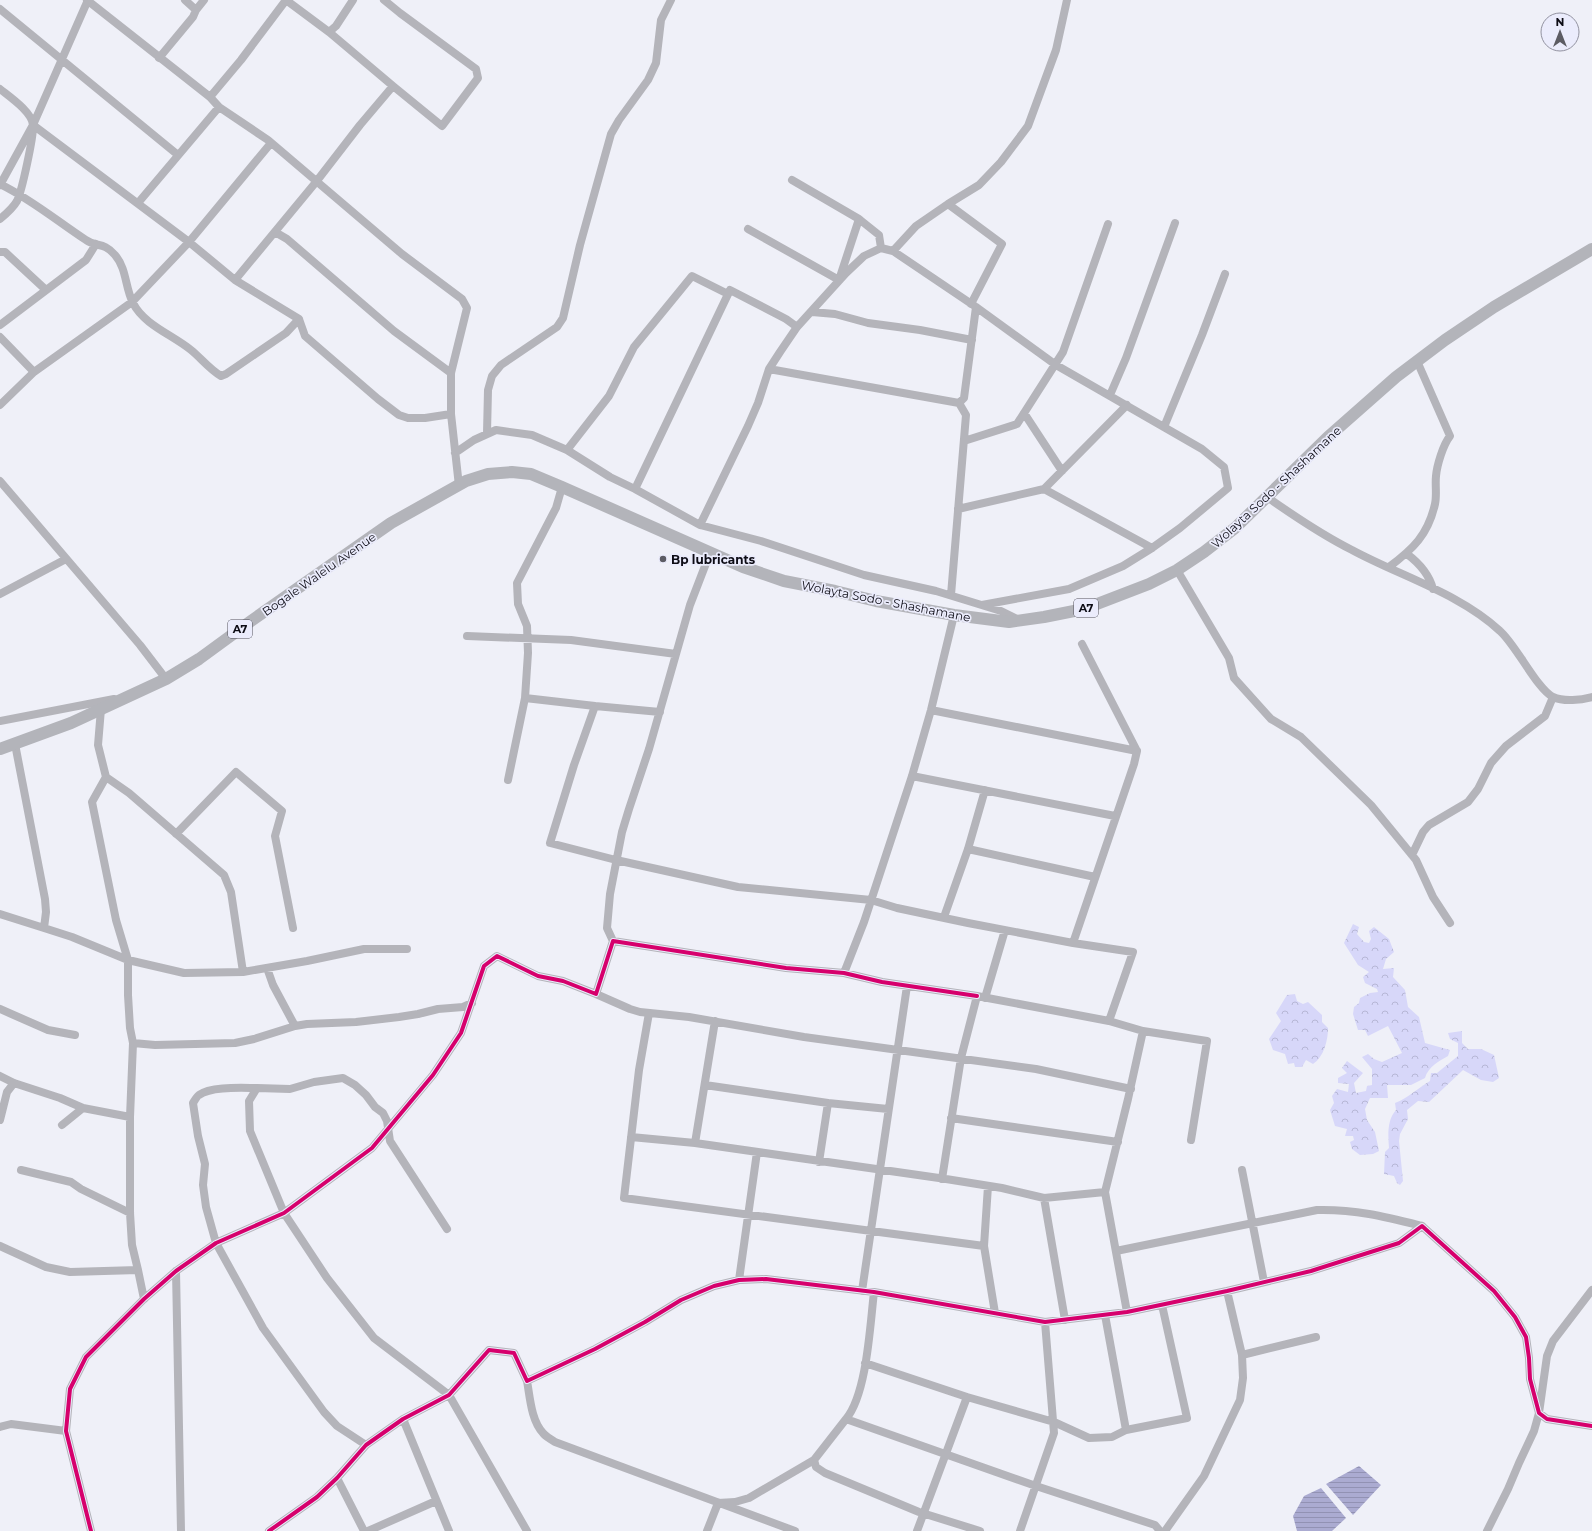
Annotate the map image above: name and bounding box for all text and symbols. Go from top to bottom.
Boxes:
north arrow [1540,12,1580,52]
text: N [1556,15,1564,29]
street label: Wolayta Sodo - Shashamane [1208,423,1344,551]
street label: Bogale Walelu Avenue [259,529,379,619]
place label: Bp lubricants [671,552,756,567]
marker: Bp lubricants [658,554,668,564]
street label: Wolayta Sodo - Shashamane [800,577,972,625]
road number: A7 [1074,599,1098,617]
road number: A7 [228,620,252,638]

